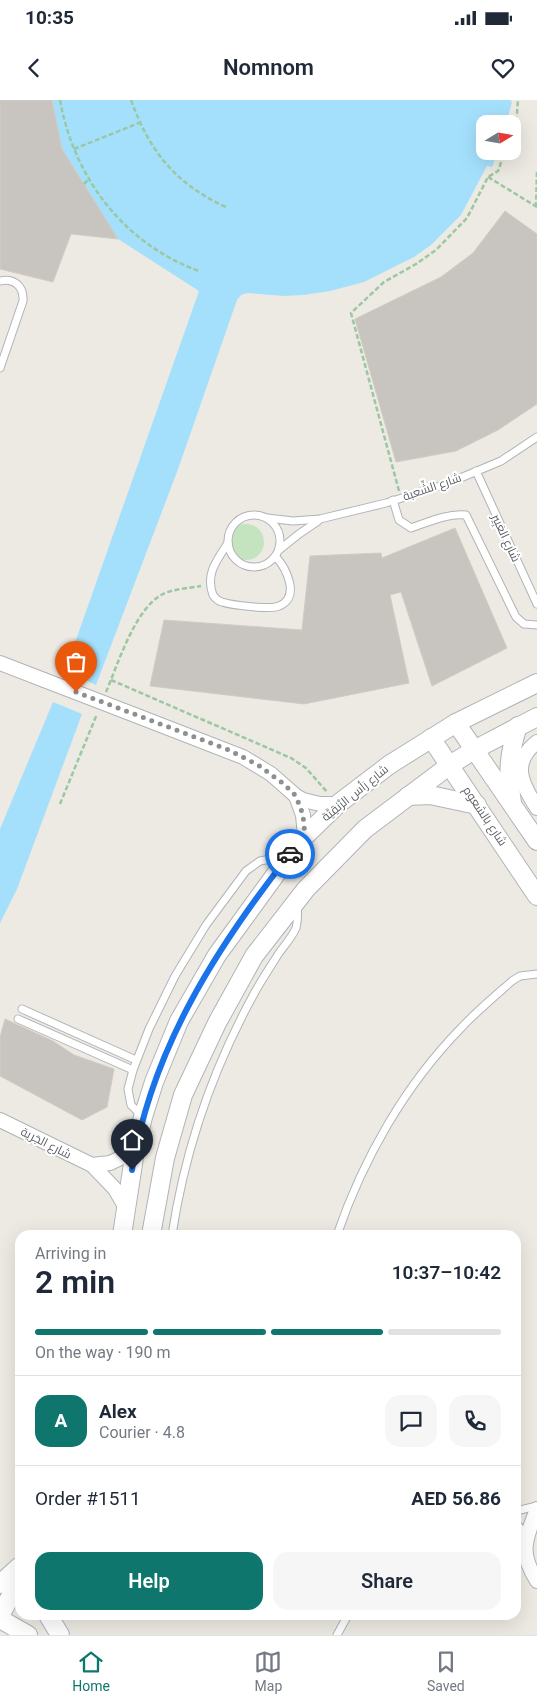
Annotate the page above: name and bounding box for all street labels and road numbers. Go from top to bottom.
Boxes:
street label: شارع الشِّعبة [400,467,464,505]
street label: شارع العَبِير [488,511,523,565]
street label: شارع رَأس الرَّنقِيَّة [318,761,392,825]
street label: شارع بالشعوم [459,784,510,849]
street label: شارع الجَرية [18,1124,74,1163]

